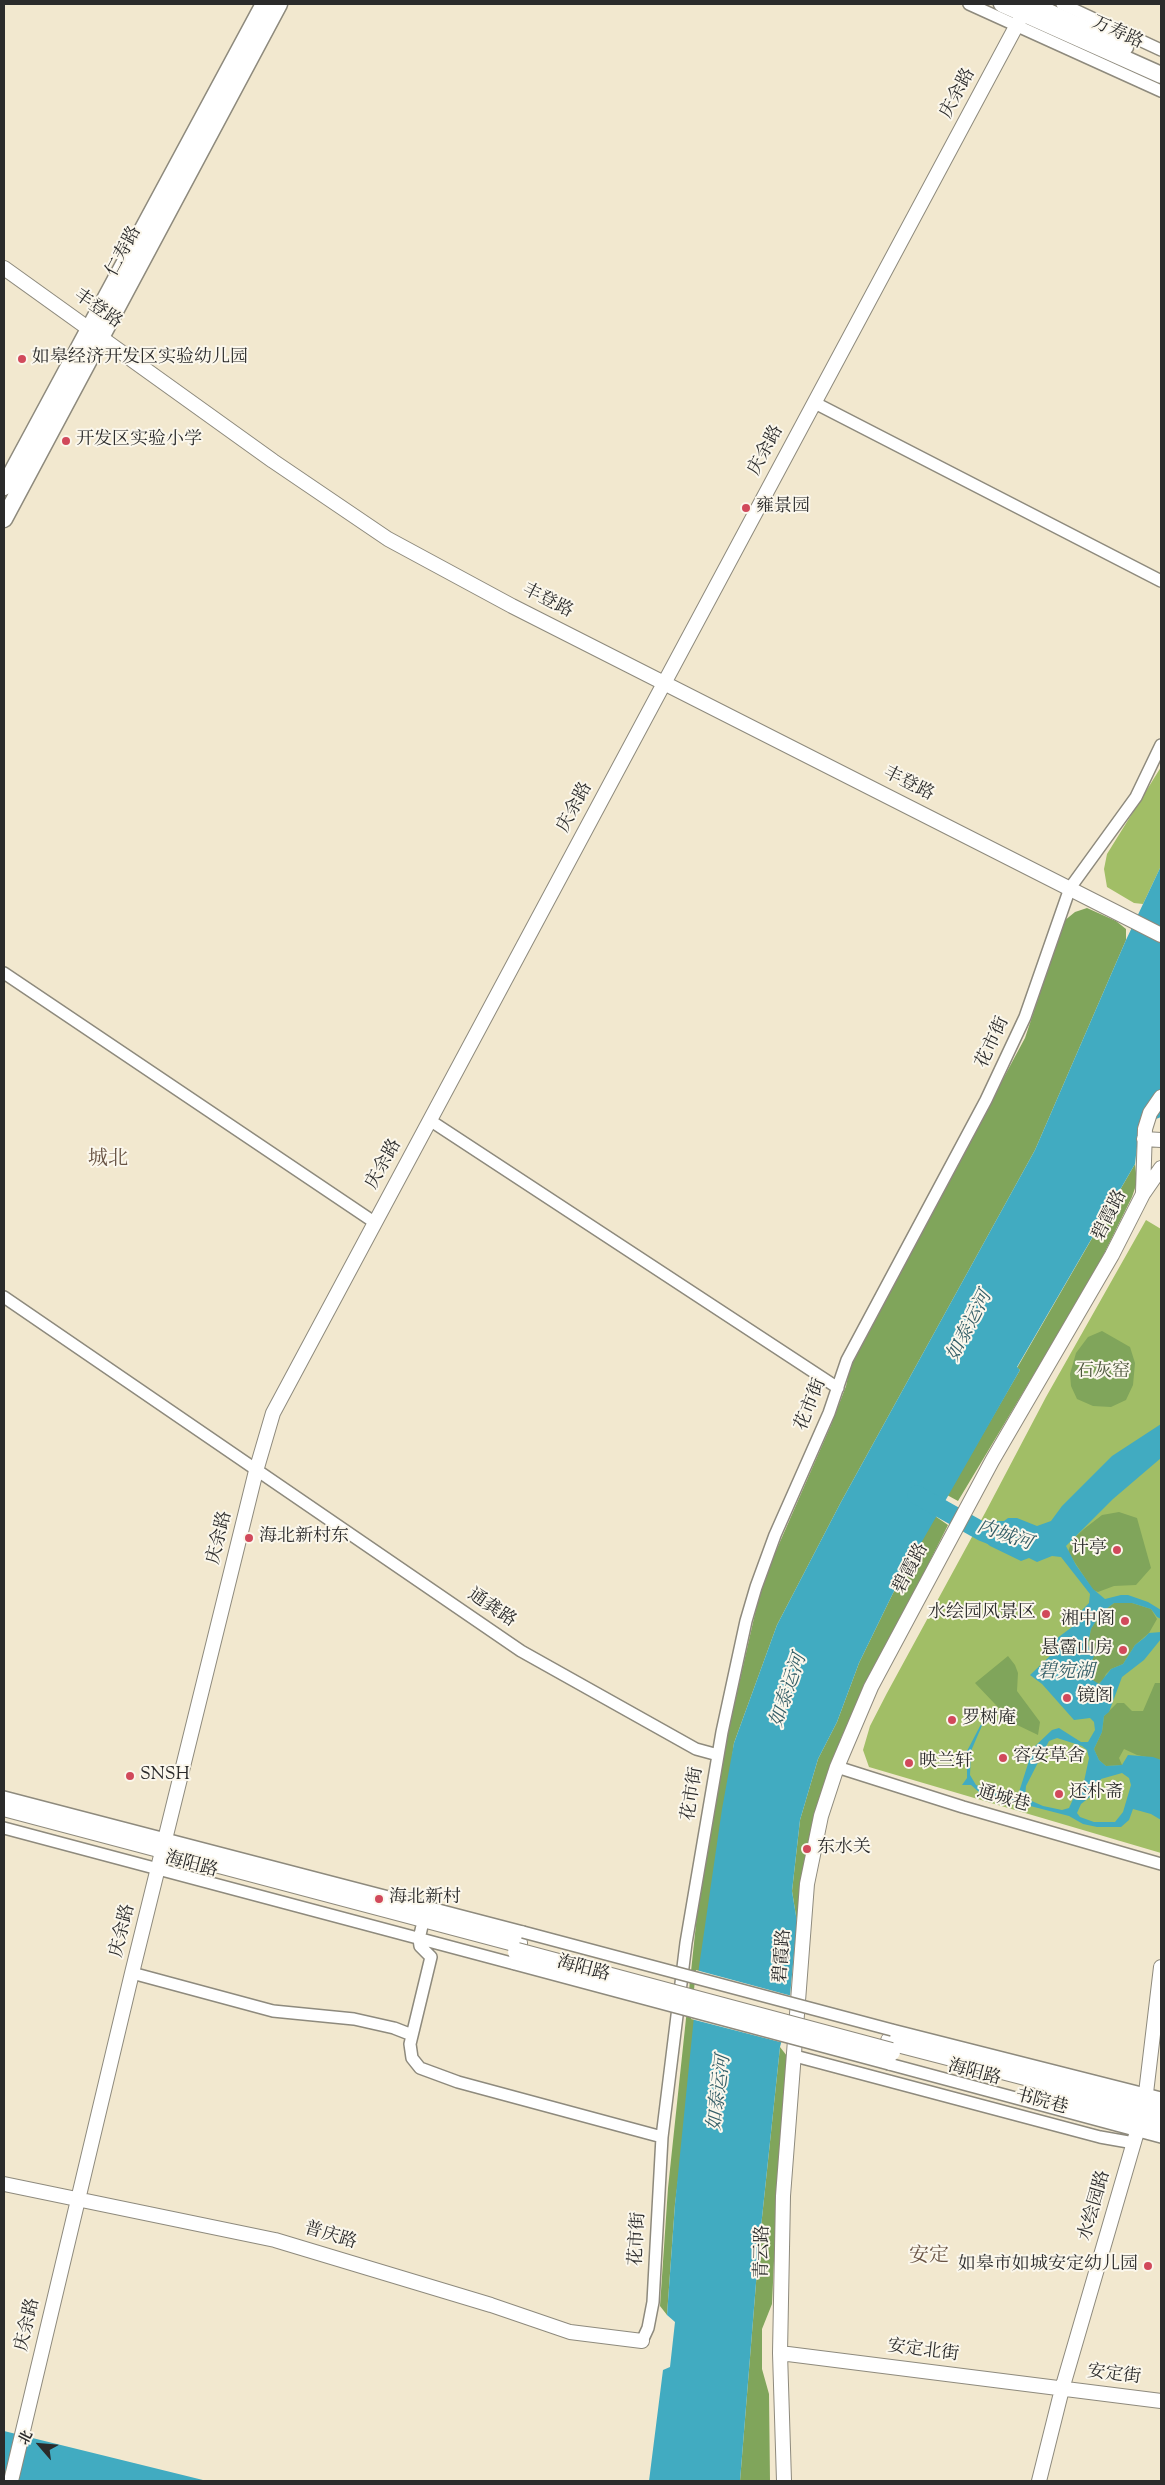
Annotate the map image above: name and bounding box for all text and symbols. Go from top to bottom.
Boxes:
street label: 万寿路 [1088,13,1146,55]
street label: 庆余路 [937,65,981,123]
street label: 仁寿路 [103,223,147,281]
street label: 丰登路 [69,286,125,334]
place label: 如皋经济开发区实验幼儿园 [32,348,248,370]
marker: 如皋经济开发区实验幼儿园 [16,353,28,365]
street label: 庆余路 [745,422,789,480]
place label: 开发区实验小学 [76,430,202,452]
marker: 开发区实验小学 [60,435,72,447]
place label: 雍景园 [756,497,810,519]
marker: 雍景园 [740,502,752,514]
street label: 丰登路 [518,580,576,624]
street label: 丰登路 [879,763,937,807]
street label: 庆余路 [554,779,598,837]
street label: 花市街 [973,1014,1015,1072]
street label: 庆余路 [362,1136,408,1194]
district label: 城北 [88,1149,128,1173]
street label: 碧霞路 [1089,1187,1133,1245]
water label: 如泰运河 [944,1288,998,1366]
park label: 石灰窑 [1076,1362,1130,1384]
street label: 花市街 [792,1376,832,1434]
street label: 庆余路 [204,1509,238,1567]
water label: 内城河 [973,1517,1035,1557]
place label: 海北新村东 [259,1527,349,1549]
marker: 海北新村东 [243,1532,255,1544]
place label: 计亭 [1071,1539,1107,1561]
street label: 碧霞路 [890,1540,934,1598]
marker: 计亭 [1111,1544,1123,1556]
street label: 通龚路 [463,1585,519,1633]
place label: 水绘园风景区 [928,1603,1036,1625]
marker: 水绘园风景区 [1040,1608,1052,1620]
place label: 湘中阁 [1061,1610,1115,1632]
marker: 湘中阁 [1119,1615,1131,1627]
place label: 悬霤山房 [1041,1639,1113,1661]
marker: 悬霤山房 [1117,1644,1129,1656]
water label: 如泰运河 [767,1651,813,1731]
water label: 碧宛湖 [1038,1663,1094,1685]
place label: 镜阁 [1077,1687,1113,1709]
marker: 镜阁 [1061,1692,1073,1704]
place label: 罗树庵 [962,1709,1016,1731]
marker: 罗树庵 [946,1714,958,1726]
place label: 容安草舍 [1013,1747,1085,1769]
place label: 映兰轩 [919,1752,973,1774]
marker: 容安草舍 [997,1752,1009,1764]
marker: 映兰轩 [903,1757,915,1769]
place label: SNSH [140,1765,190,1787]
street label: 花市街 [679,1766,709,1822]
marker: SNSH [124,1770,136,1782]
street label: 通城巷 [974,1782,1032,1818]
place label: 还朴斋 [1069,1783,1123,1805]
marker: 还朴斋 [1053,1788,1065,1800]
place label: 东水关 [817,1838,871,1860]
marker: 东水关 [801,1843,813,1855]
street label: 海阳路 [162,1849,220,1883]
place label: 海北新村 [389,1888,461,1910]
marker: 海北新村 [373,1893,385,1905]
street label: 庆余路 [107,1902,141,1960]
street label: 碧霞路 [771,1928,797,1984]
street label: 海阳路 [554,1953,612,1987]
water label: 如泰运河 [705,2054,737,2132]
street label: 海阳路 [945,2057,1003,2091]
street label: 书院巷 [1012,2086,1070,2120]
street label: 水绘园路 [1076,2168,1116,2244]
street label: 花市街 [627,2211,651,2267]
street label: 普庆路 [301,2219,359,2255]
street label: 青云路 [753,2225,775,2279]
district label: 安定 [909,2246,949,2270]
place label: 如皋市如城安定幼儿园 [958,2255,1138,2277]
marker: 如皋市如城安定幼儿园 [1142,2260,1154,2272]
street label: 庆余路 [12,2296,46,2354]
street label: 安定北街 [886,2337,960,2367]
street label: 安定街 [1086,2362,1142,2390]
north arrow [15,2420,65,2470]
text: 北 [15,2427,39,2449]

